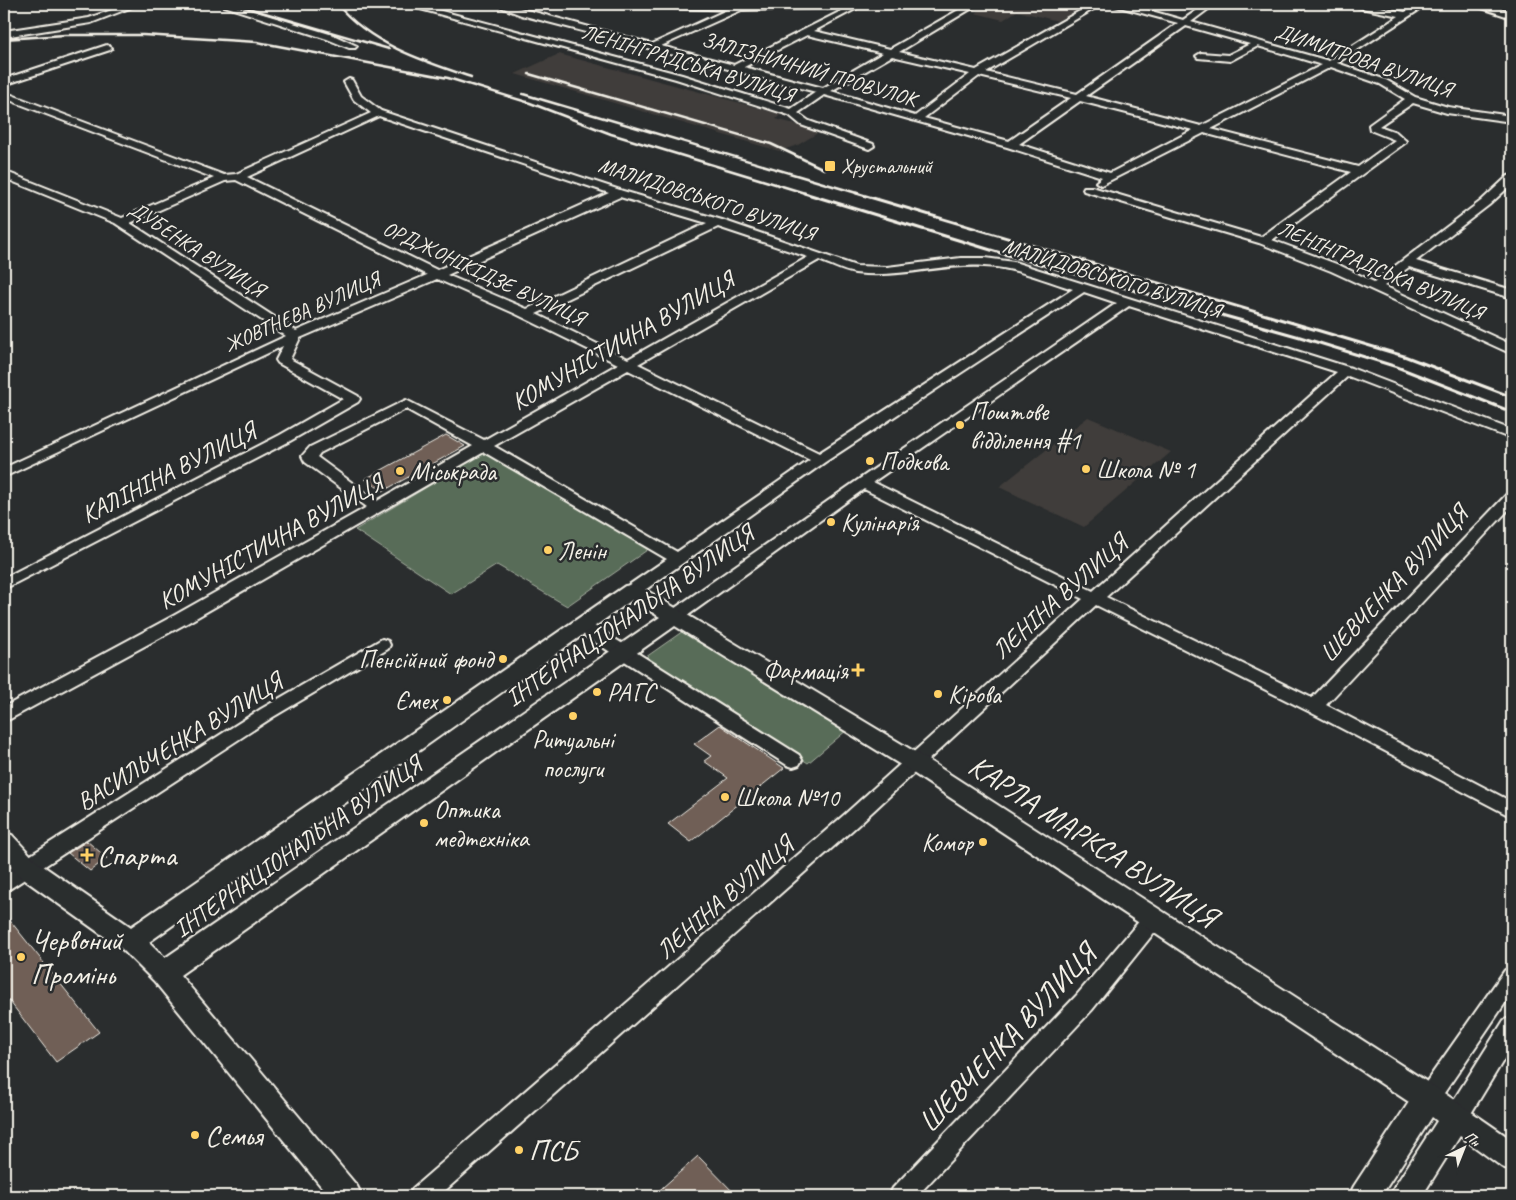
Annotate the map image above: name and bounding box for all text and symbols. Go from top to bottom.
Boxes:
street label: ЛЕНІНГРАДСЬКА ВУЛИЦЯ [579,18,801,109]
street label: ДИМИТРОВА ВУЛИЦЯ [1272,18,1459,103]
street label: ЗАЛІЗНИЧНИЙ ПРОВУЛОК [699,26,923,113]
street label: МАЛИДОВСЬКОГО ВУЛИЦЯ [595,152,822,247]
place label: Хрустальний [841,153,933,179]
marker: Хрустальний [823,159,837,173]
street label: ДУБЕНКА ВУЛИЦЯ [124,195,272,304]
street label: ОРДЖОНІКІДЗЕ ВУЛИЦЯ [379,215,592,333]
street label: ЛЕНІНГРАДСЬКА ВУЛИЦЯ [1274,215,1491,326]
street label: МАЛИДОВСЬКОГО ВУЛИЦЯ [1000,232,1227,324]
street label: КОМУНІСТИЧНА ВУЛИЦЯ [506,262,743,418]
street label: ЖОВТНЕВА ВУЛИЦЯ [220,265,387,358]
place label: Поштове відділення #1 [970,396,1082,457]
street label: КАЛІНІНА ВУЛИЦЯ [76,413,265,531]
marker: Поштове відділення #1 [954,419,966,431]
place label: Подкова [880,446,951,478]
place label: Школа № 1 [1096,454,1197,486]
marker: Подкова [864,455,876,467]
place label: Міськрада [410,456,498,488]
marker: Школа № 1 [1080,463,1092,475]
street label: КОМУНІСТИЧНА ВУЛИЦЯ [153,465,392,617]
marker: Міськрада [394,465,406,477]
street label: ШЕВЧЕНКА ВУЛИЦЯ [1313,496,1477,669]
place label: Кулінарія [841,507,920,539]
street label: ІНТЕРНАЦІОНАЛЬНА ВУЛИЦЯ [499,516,763,714]
marker: Кулінарія [825,516,837,528]
street label: ЛЕНІНА ВУЛИЦЯ [985,525,1137,666]
place label: Ленін [558,535,608,567]
marker: Ленін [542,544,554,556]
place label: Пенсійний фонд [359,644,496,676]
marker: Пенсійний фонд [497,653,509,665]
place label: Фармація [763,655,849,687]
street label: ВАСИЛЬЧЕНКА ВУЛИЦЯ [71,663,292,818]
marker: Фармація [852,664,864,676]
place label: РАГС [607,677,658,709]
place label: Кірова [948,679,1003,711]
place label: Ємех [395,685,439,717]
marker: РАГС [591,686,603,698]
marker: Кірова [932,688,944,700]
marker: Ємех [441,694,453,706]
marker: Ритуальні послуги [567,710,579,722]
place label: Ритуальні послуги [532,724,617,785]
street label: КАРЛА МАРКСА ВУЛИЦЯ [962,746,1228,938]
street label: ІНТЕРНАЦІОНАЛЬНА ВУЛИЦЯ [167,747,431,945]
place label: Школа №10 [735,782,841,814]
marker: Школа №10 [719,791,731,803]
place label: Оптика медтехніка [434,794,531,855]
marker: Оптика медтехніка [418,817,430,829]
street label: ЛЕНІНА ВУЛИЦЯ [650,827,803,966]
place label: Комор [922,827,975,859]
place label: Спарта [97,836,178,874]
marker: Комор [977,836,989,848]
marker: Спарта [81,849,93,861]
place label: Червоний Промінь [31,921,124,993]
street label: ШЕВЧЕНКА ВУЛИЦЯ [910,933,1107,1140]
marker: Червоний Промінь [15,951,27,963]
place label: Семья [205,1116,265,1154]
north arrow [1438,1122,1488,1172]
text: Пн [1461,1128,1484,1151]
marker: Семья [189,1129,201,1141]
place label: ПСБ [529,1131,582,1169]
marker: ПСБ [513,1144,525,1156]

